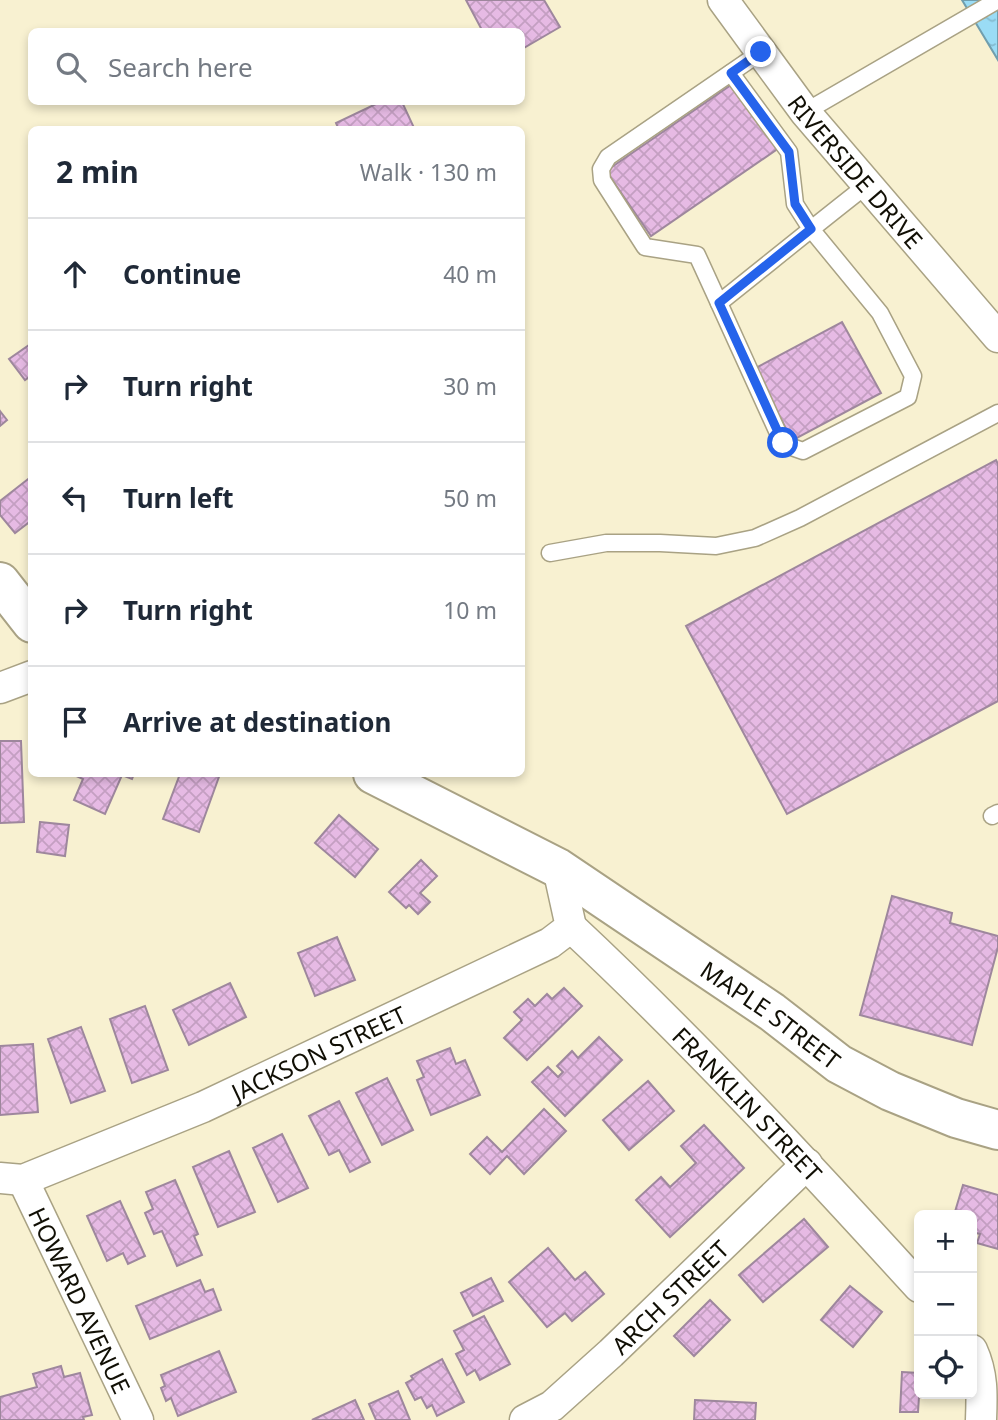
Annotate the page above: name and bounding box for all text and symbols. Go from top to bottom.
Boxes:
search box [28,28,525,105]
route end [745,36,776,67]
icon: search [52,48,90,86]
text: Search here [108,49,253,85]
street label: RIVERSIDE DRIVE [781,88,931,255]
text: 2 min [56,151,139,192]
text: Walk · 130 m [360,156,497,188]
icon: ahead [56,255,94,293]
text: Continue [123,256,241,292]
text: 40 m [443,258,497,290]
icon: right [56,367,94,405]
text: Turn right [123,368,253,404]
text: 30 m [443,370,497,402]
route start [767,427,798,458]
icon: left [56,479,94,517]
text: Turn left [123,480,234,516]
text: 50 m [443,482,497,514]
icon: right [56,591,94,629]
text: Turn right [123,592,253,628]
text: 10 m [443,594,497,626]
icon: arrive [56,703,94,741]
text: Arrive at destination [123,704,392,740]
street label: MAPLE STREET [695,952,848,1076]
street label: JACKSON STREET [224,997,412,1109]
street label: FRANKLIN STREET [666,1019,830,1189]
street label: HOWARD AVENUE [22,1201,139,1399]
map controls [914,1210,977,1399]
button: + [914,1210,977,1273]
street label: ARCH STREET [604,1232,736,1361]
button: − [914,1273,977,1336]
button: locate [914,1336,977,1399]

